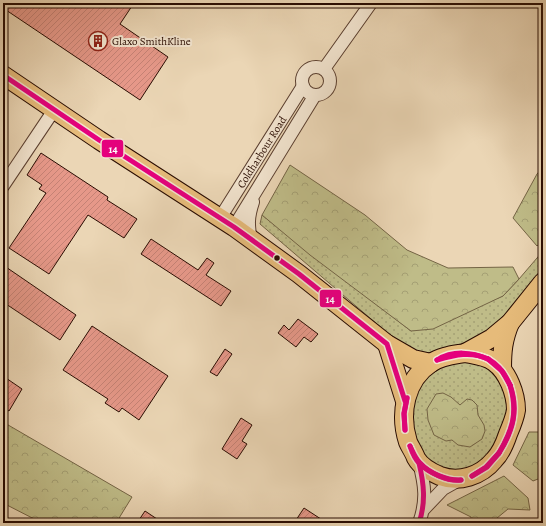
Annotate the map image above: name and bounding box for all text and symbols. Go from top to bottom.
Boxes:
building icon: Glaxo SmithKline [87,30,109,52]
place label: Glaxo SmithKline [112,34,191,49]
street label: Coldharbour Road [234,113,290,191]
line badge: 14 [101,139,124,158]
text: 14 [108,142,118,157]
unlabelled marker [272,253,282,263]
line badge: 14 [319,289,342,308]
text: 14 [325,292,335,307]

